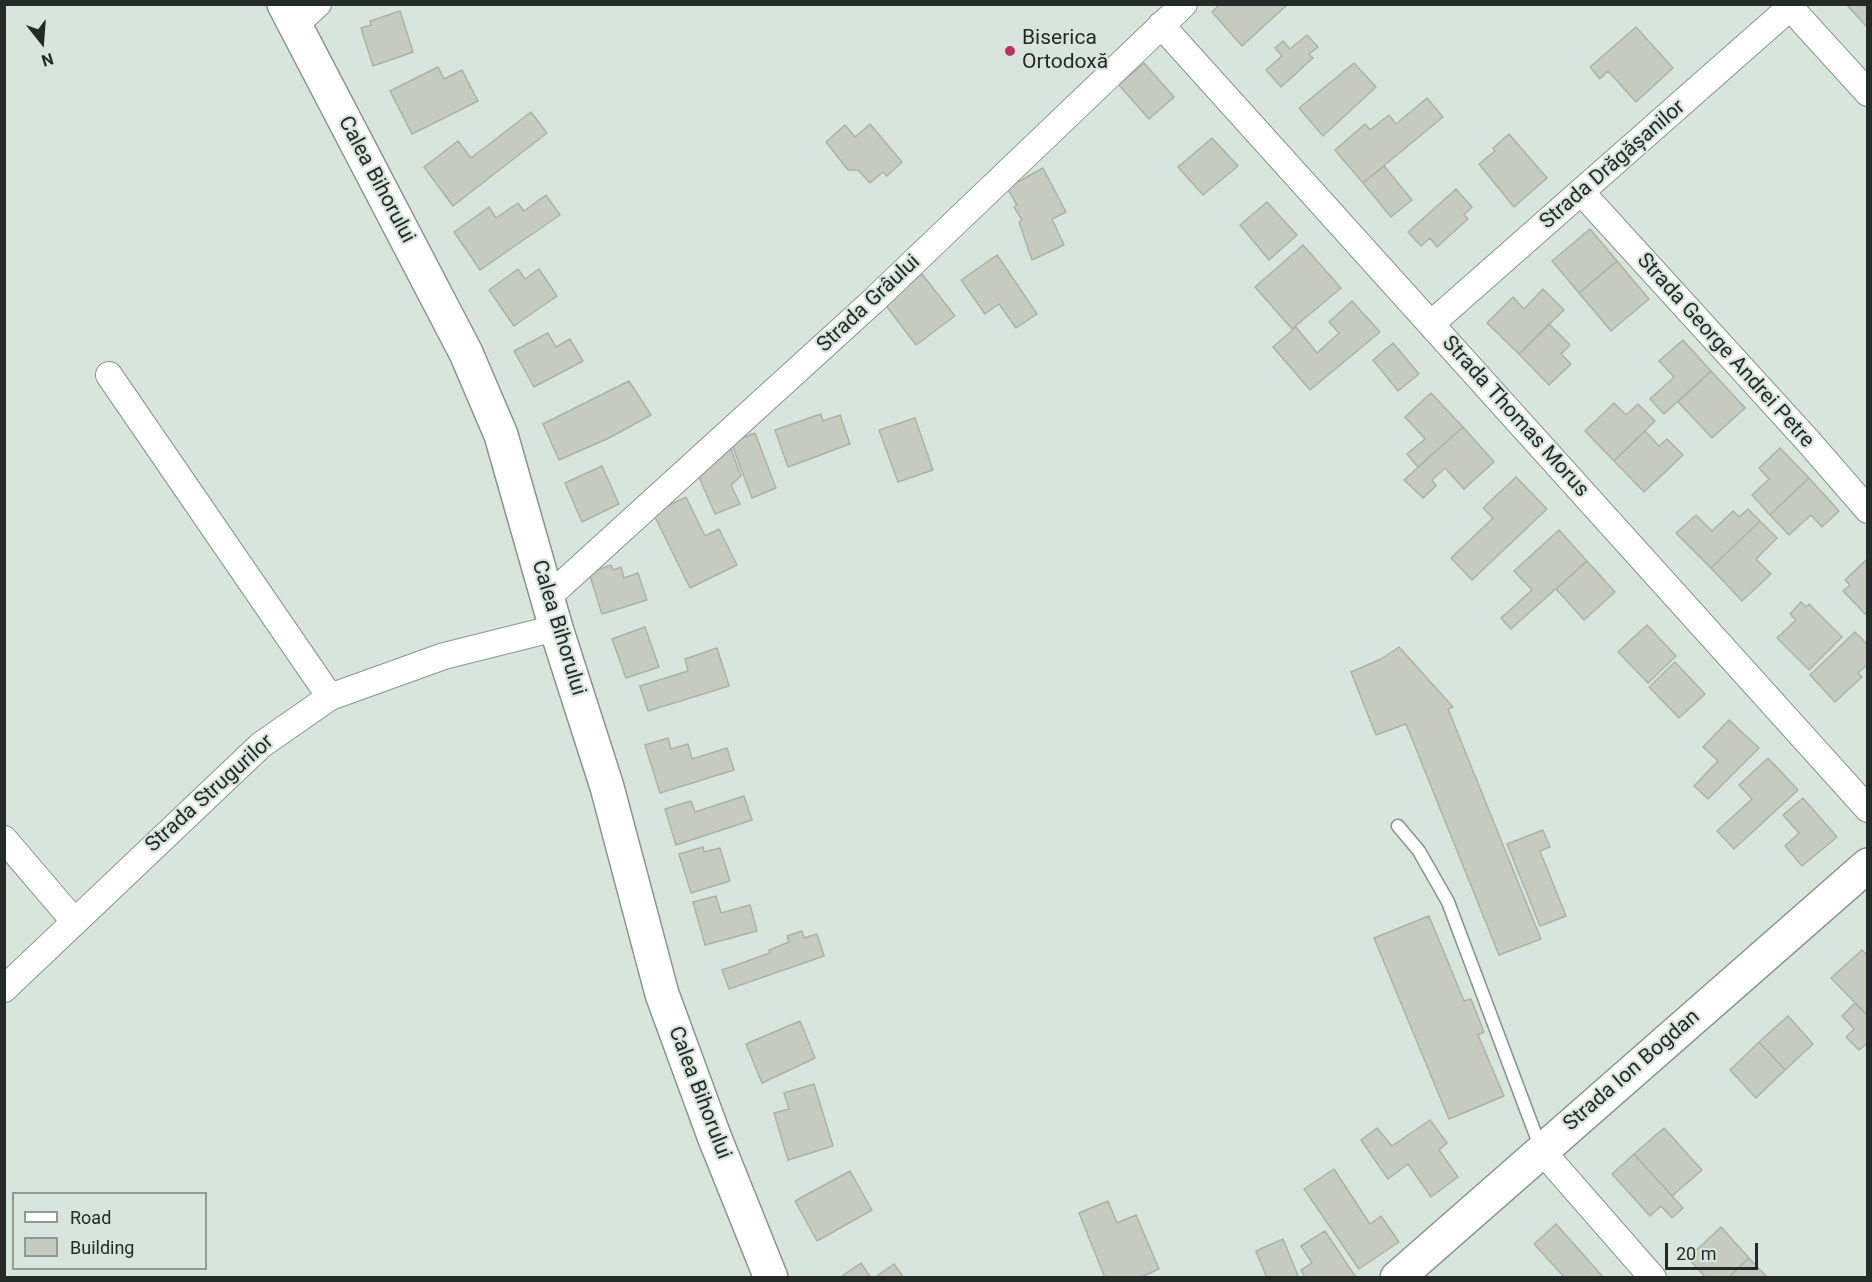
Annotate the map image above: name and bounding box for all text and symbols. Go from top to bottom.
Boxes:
north arrow [12,12,72,72]
place label: Biserica Ortodoxă [1022,26,1108,76]
marker: Biserica Ortodoxă [1003,44,1017,58]
text: N [39,49,56,70]
street label: Strada Drăgășanilor [1535,95,1691,235]
street label: Calea Bihorului [332,112,420,248]
street label: Strada George Andrei Petre [1631,249,1819,453]
street label: Strada Grâului [812,250,926,358]
street label: Strada Thomas Morus [1436,331,1594,503]
street label: Calea Bihorului [525,557,591,699]
street label: Strada Strugurilor [141,730,279,858]
street label: Strada Ion Bogdan [1559,1005,1705,1137]
street label: Calea Bihorului [662,1023,736,1163]
legend [12,1192,207,1270]
text: Road [70,1207,111,1228]
scale bar [1668,1231,1761,1269]
text: Building [70,1237,134,1258]
text: 20 m [1676,1243,1716,1264]

